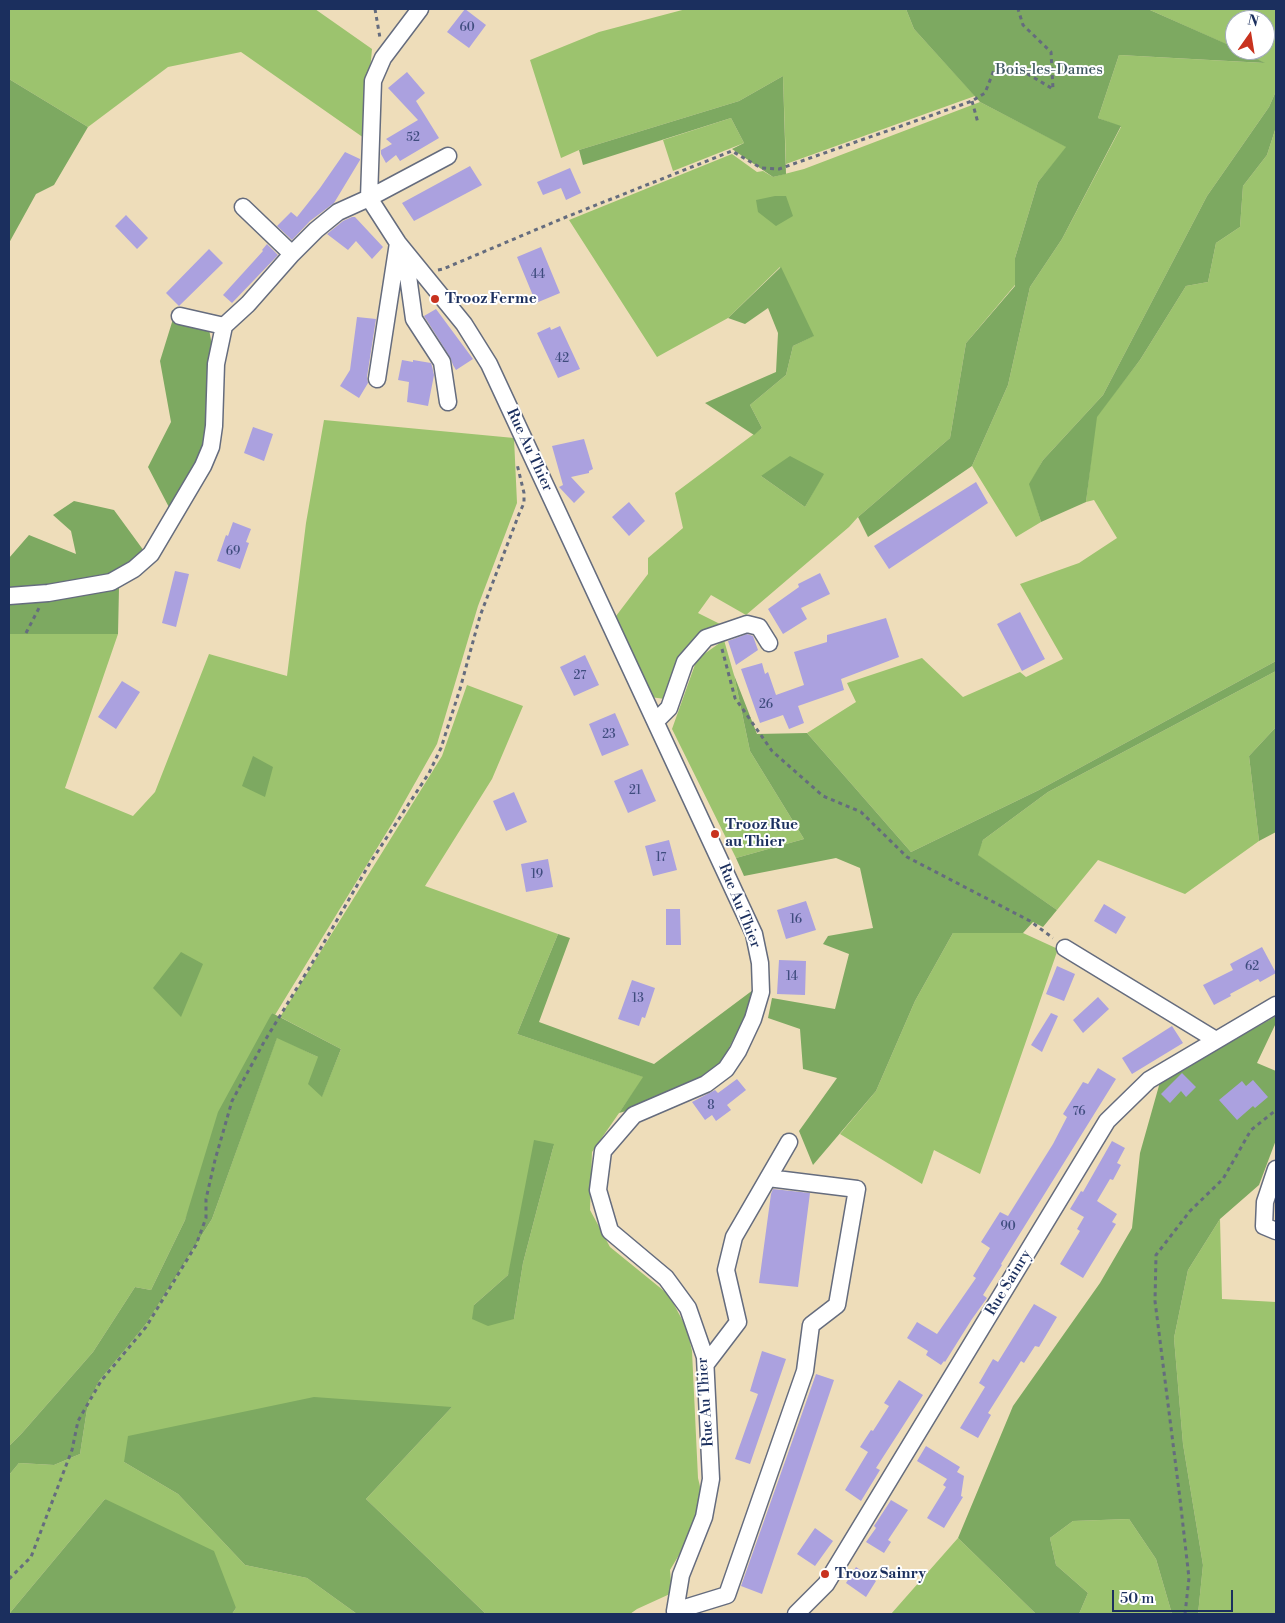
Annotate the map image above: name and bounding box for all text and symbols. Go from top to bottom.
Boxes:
north arrow [1225,10,1275,60]
text: N [1246,11,1261,31]
house number: 60 [459,21,475,35]
park label: Bois-les-Dames [995,61,1103,79]
house number: 52 [406,131,420,145]
house number: 44 [531,268,545,282]
place label: Trooz Ferme [445,290,537,308]
marker: Trooz Ferme [429,293,441,305]
house number: 42 [555,352,569,366]
street label: Rue Au Thier [502,406,556,494]
house number: 69 [226,545,240,559]
house number: 27 [574,669,586,683]
house number: 26 [759,698,773,712]
house number: 23 [602,728,616,742]
house number: 21 [629,784,641,798]
place label: Trooz Rue au Thier [725,816,798,851]
marker: Trooz Rue au Thier [709,828,721,840]
house number: 17 [656,851,666,865]
street label: Rue Au Thier [714,861,764,951]
house number: 19 [531,868,543,882]
house number: 16 [790,913,802,927]
house number: 62 [1245,960,1259,974]
house number: 14 [786,970,798,984]
house number: 13 [632,992,644,1006]
house number: 8 [707,1099,715,1113]
house number: 76 [1073,1105,1085,1119]
house number: 90 [1000,1220,1016,1234]
street label: Rue Sainry [982,1247,1036,1319]
street label: Rue Au Thier [694,1357,718,1447]
place label: Trooz Sainry [835,1565,926,1583]
marker: Trooz Sainry [819,1568,831,1580]
scale bar [1115,1580,1236,1612]
text: 50 m [1120,1589,1154,1608]

